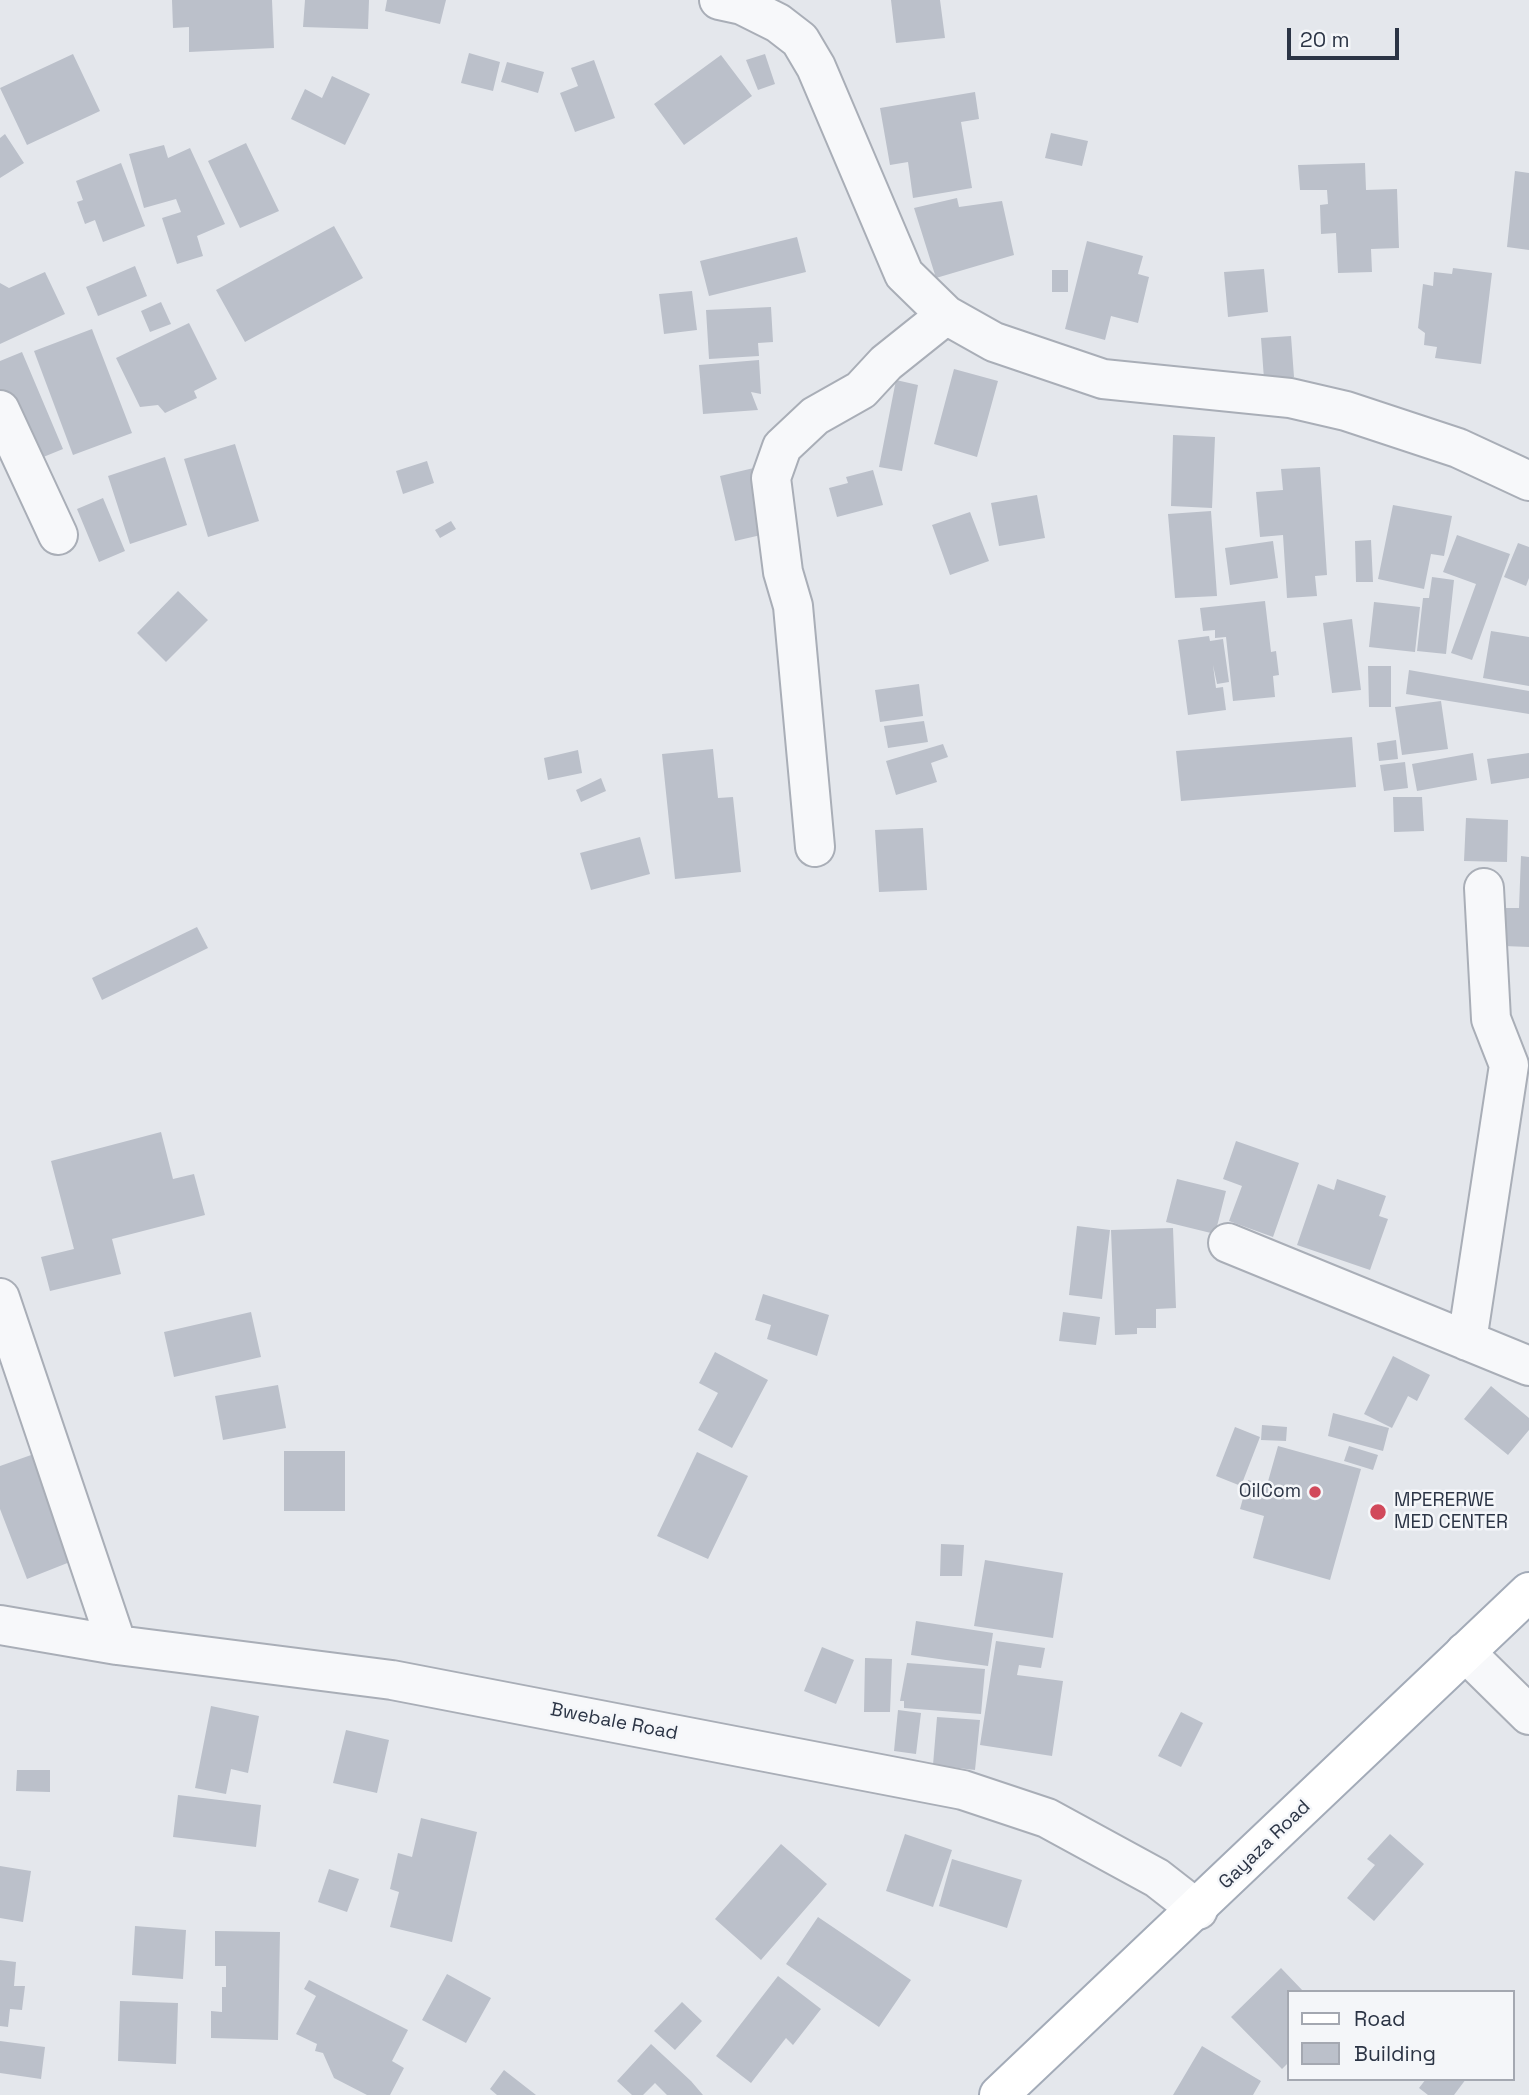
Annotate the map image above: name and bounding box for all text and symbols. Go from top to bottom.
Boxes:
scale bar [1291,14,1403,58]
text: 20 m [1300,26,1350,53]
place label: OilCom [1239,1481,1301,1503]
marker: OilCom [1307,1484,1323,1500]
place label: MPERERWE MED CENTER [1394,1490,1508,1534]
marker: MPERERWE MED CENTER [1368,1502,1388,1522]
street label: Bwebale Road [548,1698,680,1746]
street label: Gayaza Road [1215,1796,1315,1894]
legend [1288,1990,1515,2081]
text: Road [1354,2005,1406,2032]
text: Building [1354,2040,1436,2067]

